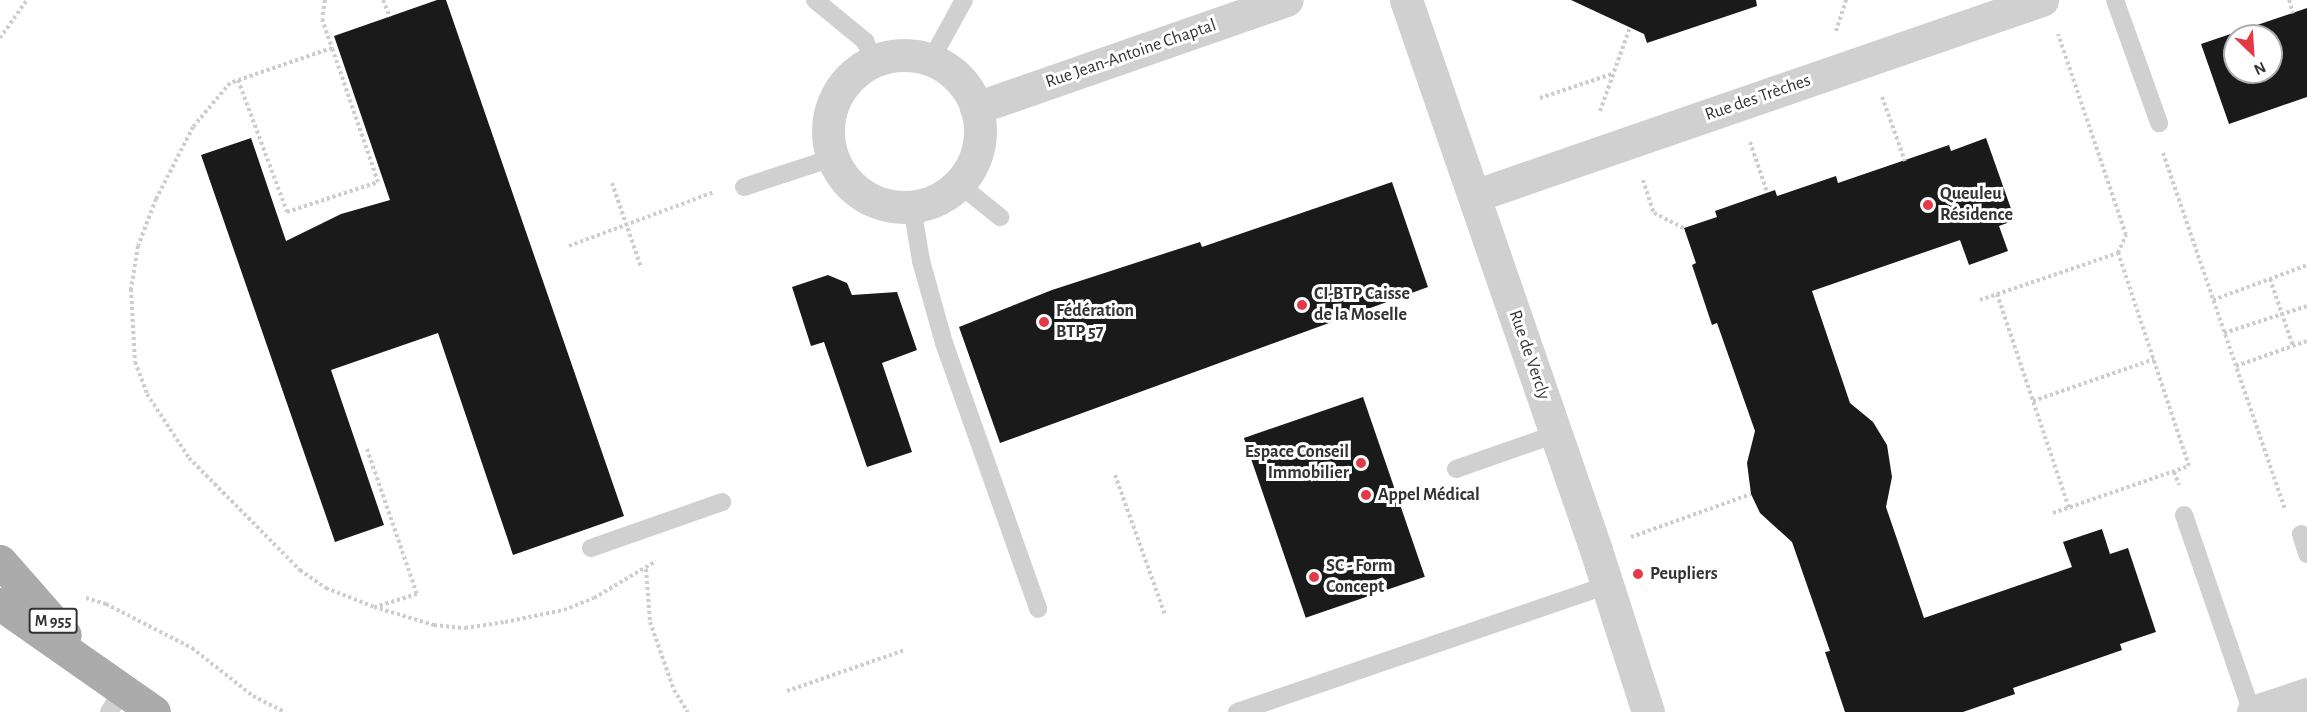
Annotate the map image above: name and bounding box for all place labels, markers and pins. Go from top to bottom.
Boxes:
place label: Queuleu Résidence [1940,184,2013,226]
marker: Queuleu Résidence [1921,198,1935,212]
place label: CI-BTP Caisse de la Moselle [1314,284,1410,326]
marker: CI-BTP Caisse de la Moselle [1295,298,1309,312]
place label: Fédération BTP 57 [1056,301,1134,344]
marker: Fédération BTP 57 [1037,315,1051,329]
place label: Espace Conseil Immobilier [1245,442,1349,484]
marker: Espace Conseil Immobilier [1354,456,1368,470]
place label: Appel Médical [1378,484,1480,506]
marker: Appel Médical [1359,488,1373,502]
place label: SC - Form Concept [1326,556,1392,598]
place label: Peupliers [1650,563,1718,585]
marker: Peupliers [1631,567,1645,581]
marker: SC - Form Concept [1307,570,1321,584]

